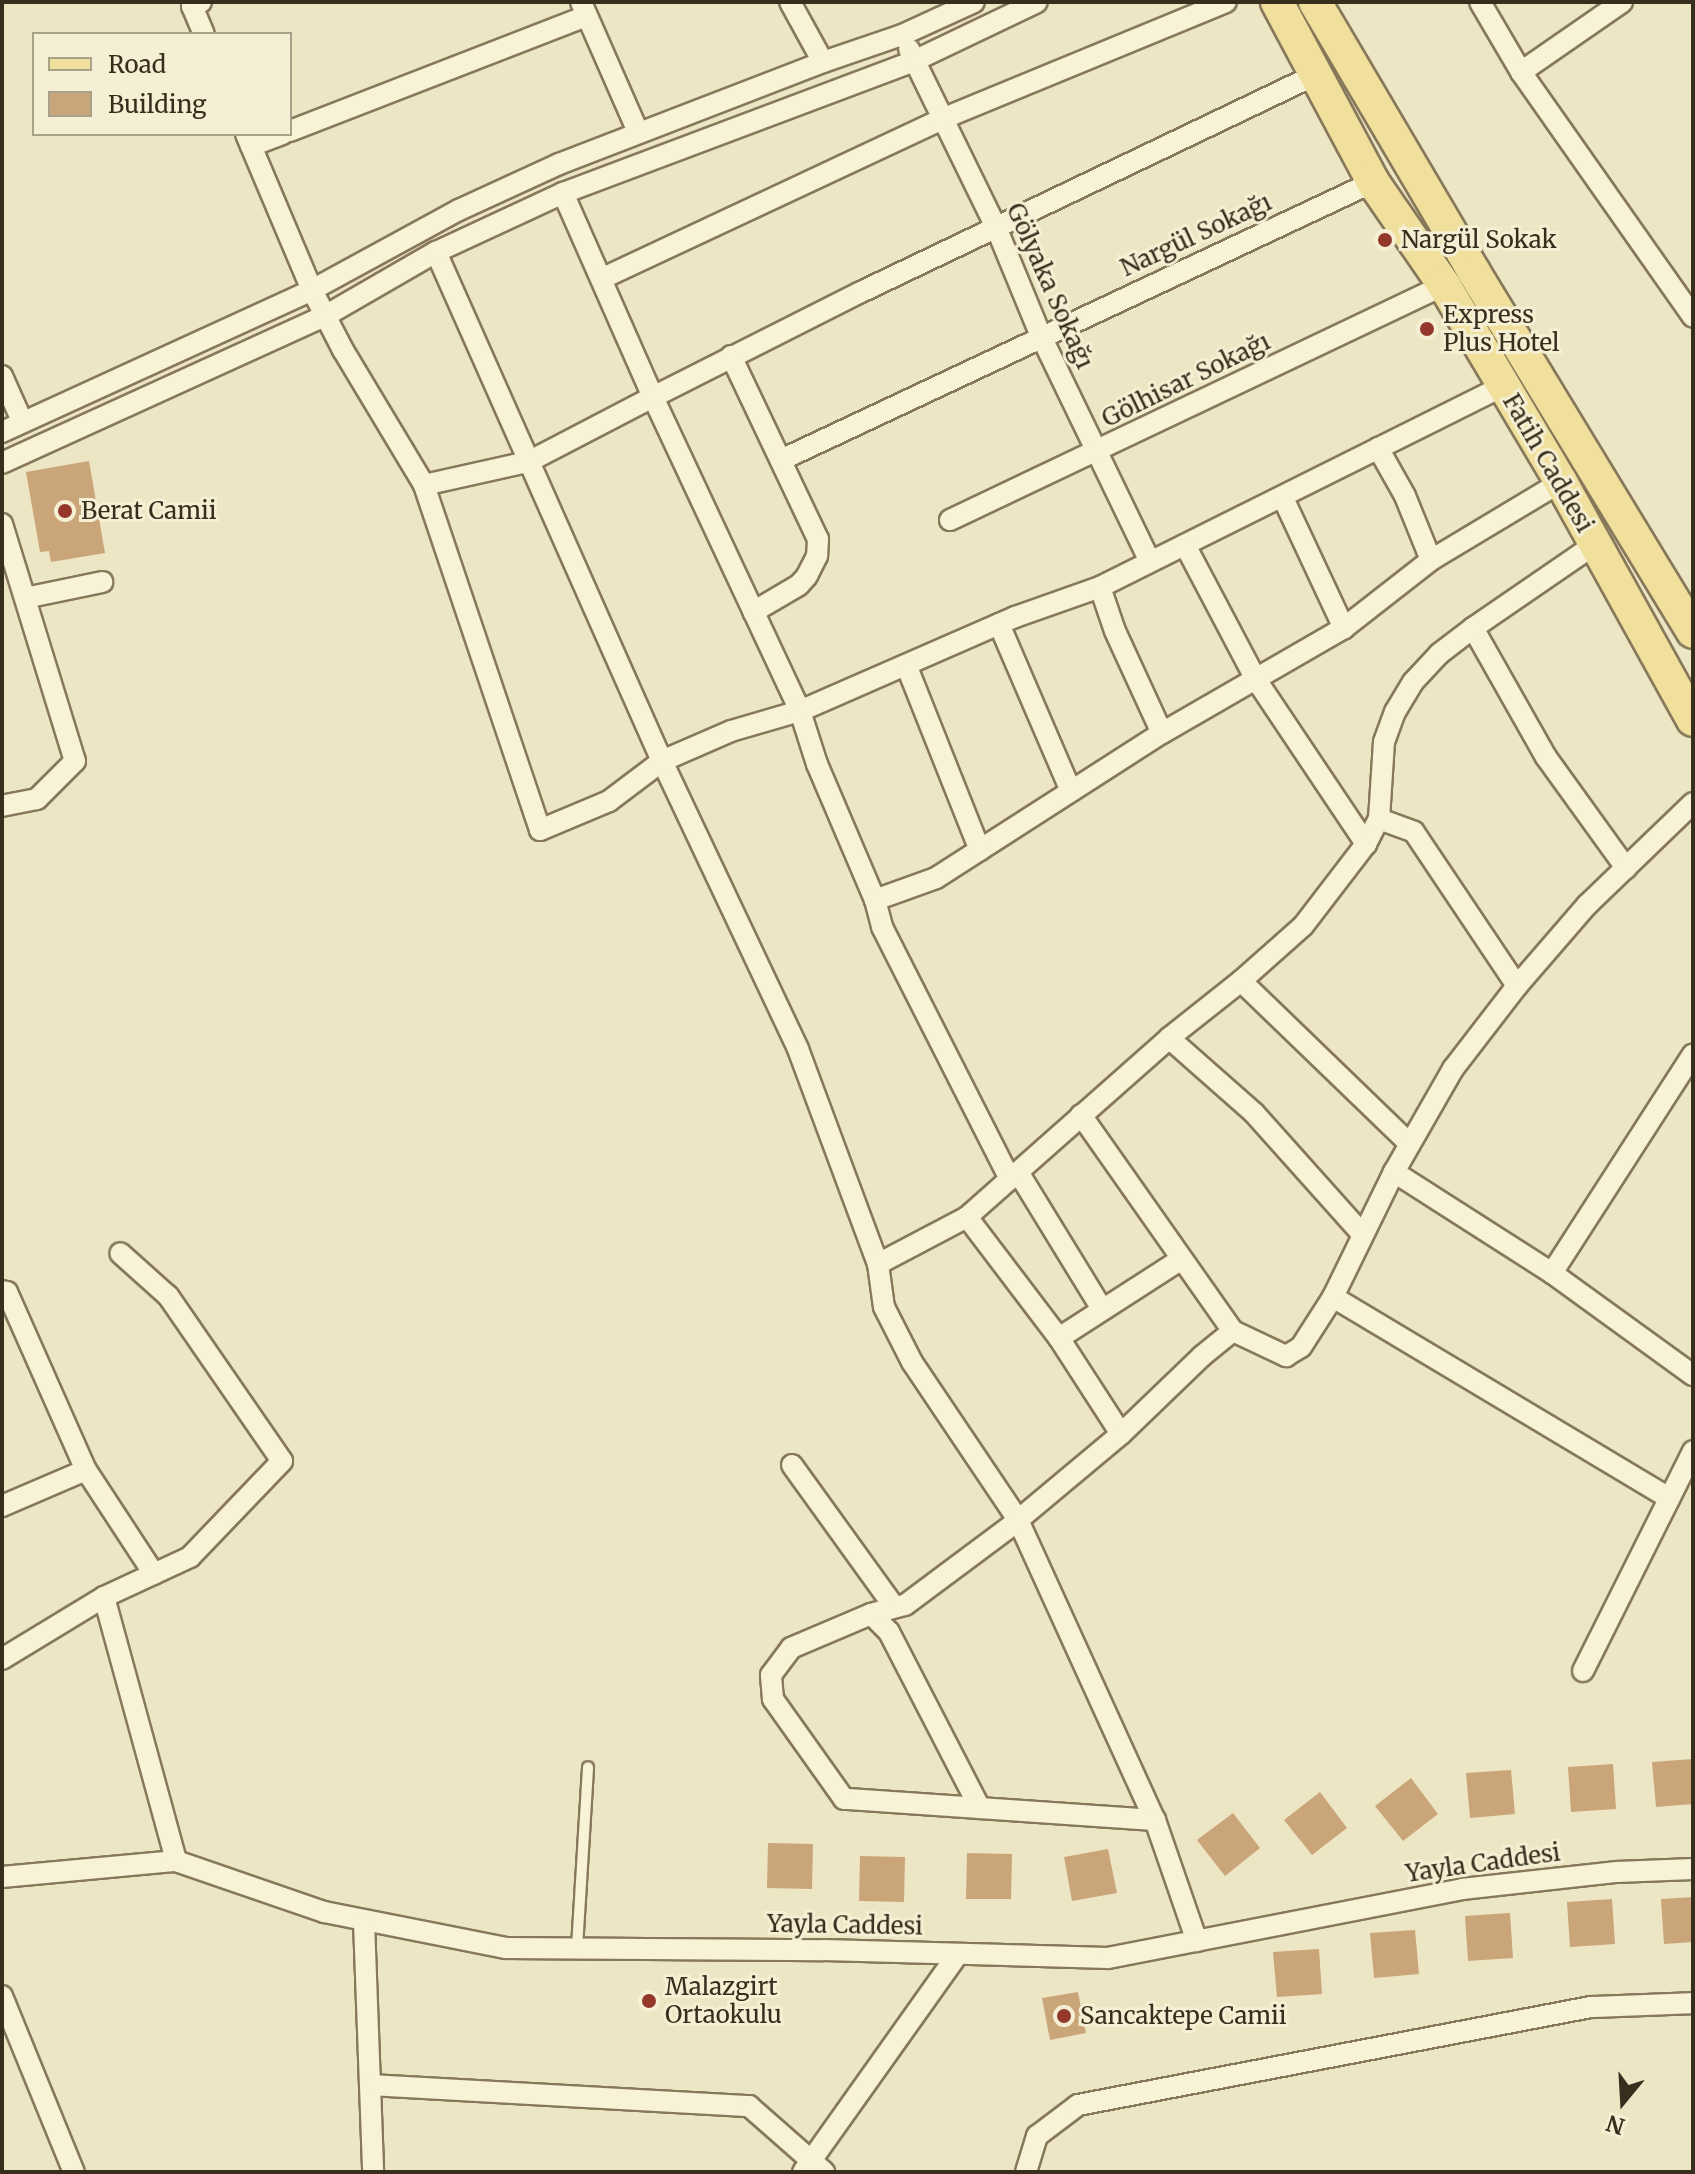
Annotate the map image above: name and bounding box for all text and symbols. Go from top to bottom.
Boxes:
legend [32,32,292,136]
text: Road [108,49,166,80]
text: Building [108,89,207,120]
street label: Nargül Sokağı [1116,187,1276,283]
street label: Gölyaka Sokağı [1001,199,1099,373]
place label: Nargül Sokak [1401,226,1557,254]
marker: Nargül Sokak [1376,231,1394,249]
place label: Express Plus Hotel [1443,301,1559,357]
marker: Express Plus Hotel [1418,320,1436,338]
street label: Gölhisar Sokağı [1097,327,1275,433]
street label: Fatih Caddesi [1497,389,1599,537]
place label: Berat Camii [81,497,217,525]
marker: Berat Camii [56,502,74,520]
street label: Yayla Caddesi [1404,1838,1562,1888]
street label: Yayla Caddesi [767,1909,923,1941]
place label: Malazgirt Ortaokulu [665,1973,782,2029]
marker: Malazgirt Ortaokulu [640,1992,658,2010]
place label: Sancaktepe Camii [1080,2002,1287,2030]
marker: Sancaktepe Camii [1055,2007,1073,2025]
north arrow [1583,2062,1663,2142]
text: N [1603,2109,1628,2141]

